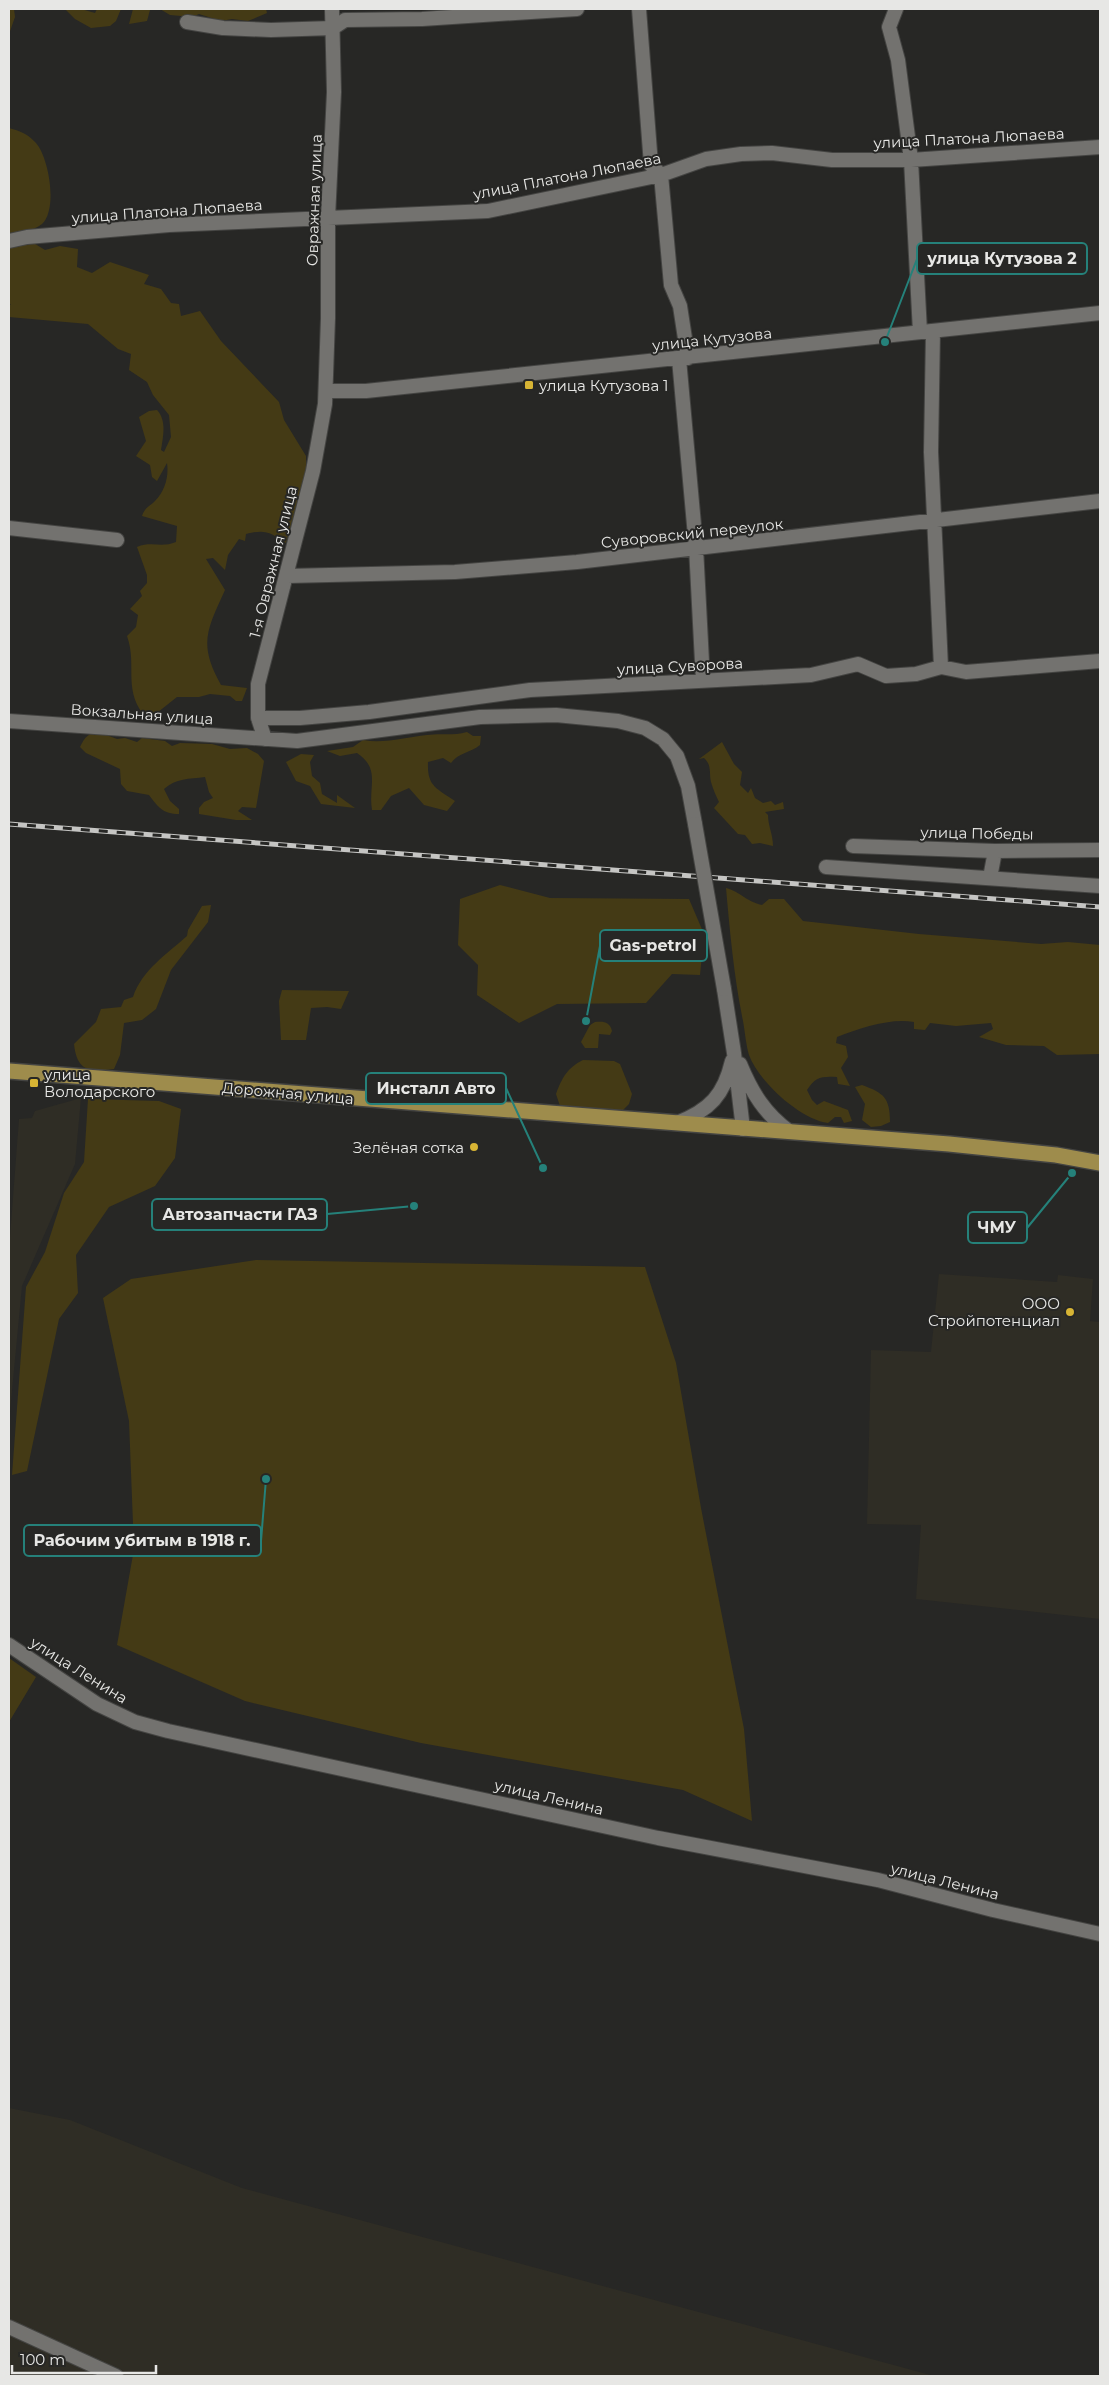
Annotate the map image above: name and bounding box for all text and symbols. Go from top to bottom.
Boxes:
street label: улица Платона Люпаева [872,124,1065,153]
street label: Овражная улица [302,134,326,266]
street label: улица Платона Люпаева [470,148,663,204]
street label: улица Платона Люпаева [70,195,263,227]
callout: улица Кутузова 2 [917,243,1087,274]
text: улица Кутузова 2 [926,249,1077,268]
street label: улица Кутузова [650,323,773,355]
place label: улица Кутузова 1 [538,376,669,395]
marker: улица Кутузова 1 [523,379,535,391]
street label: 1-я Овражная улица [245,484,301,640]
street label: Суворовский переулок [600,514,784,552]
street label: улица Суворова [615,653,744,679]
street label: Вокзальная улица [70,700,214,728]
street label: улица Победы [919,822,1034,843]
callout: Gas-petrol [600,930,707,961]
text: Gas-petrol [609,936,697,955]
place label: улица Володарского [43,1065,155,1101]
callout: Инсталл Авто [366,1073,506,1104]
marker: улица Володарского [28,1077,40,1089]
street label: Дорожная улица [221,1078,355,1108]
text: Инсталл Авто [376,1079,496,1098]
place label: Зелёная сотка [353,1138,464,1157]
marker: Зелёная сотка [468,1141,480,1153]
callout: Автозапчасти ГАЗ [152,1199,327,1230]
text: Автозапчасти ГАЗ [162,1205,318,1224]
callout: ЧМУ [968,1212,1027,1243]
text: ЧМУ [978,1218,1017,1237]
place label: ООО Стройпотенциал [928,1294,1060,1330]
marker: ООО Стройпотенциал [1064,1306,1076,1318]
callout: Рабочим убитым в 1918 г. [24,1525,261,1556]
text: Рабочим убитым в 1918 г. [34,1531,250,1550]
street label: улица Ленина [26,1632,131,1708]
street label: улица Ленина [492,1775,605,1819]
street label: улица Ленина [888,1858,1001,1904]
scale bar [12,2342,156,2374]
text: 100 m [20,2350,65,2369]

